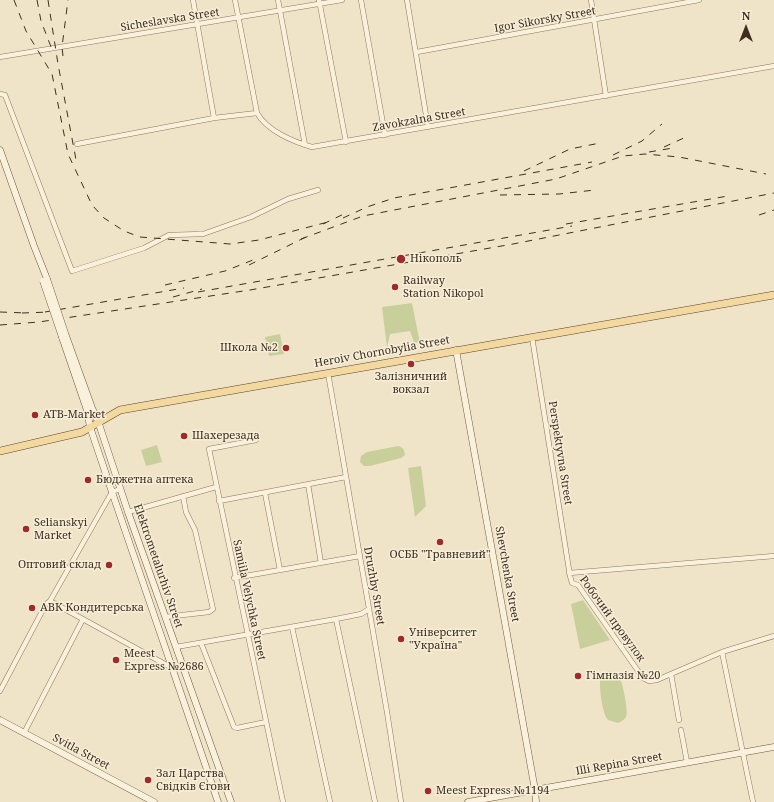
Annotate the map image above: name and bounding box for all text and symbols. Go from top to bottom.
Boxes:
street label: Igor Sikorsky Street [493,5,597,35]
street label: Sicheslavska Street [120,6,220,34]
north arrow [726,8,766,48]
text: N [742,8,750,23]
street label: Zavokzalna Street [372,105,466,135]
place label: Нікополь [410,252,462,266]
marker: Нікополь [395,253,407,265]
place label: Railway Station Nikopol [403,274,484,300]
marker: Railway Station Nikopol [390,282,400,292]
street label: Heroiv Chornobylia Street [313,334,451,370]
place label: Школа №2 [220,341,278,355]
marker: Школа №2 [281,343,291,353]
marker: Залізничний вокзал [406,359,416,369]
place label: Залізничний вокзал [375,370,447,396]
street label: Perspektyvna Street [545,400,575,506]
place label: ATB-Market [43,408,105,422]
marker: ATB-Market [30,410,40,420]
place label: Шахерезада [192,429,260,443]
marker: Шахерезада [179,431,189,441]
place label: Бюджетна аптека [96,473,194,487]
marker: Бюджетна аптека [83,475,93,485]
street label: Elektrometalurhiv Street [131,502,185,630]
place label: Selianskyi Market [34,516,87,542]
marker: Selianskyi Market [21,524,31,534]
street label: Shevchenka Street [492,525,522,623]
marker: ОСББ "Травневий" [435,537,445,547]
street label: Samiila Velychka Street [230,539,268,661]
street label: Druzhby Street [361,546,387,626]
place label: ОСББ "Травневий" [390,548,490,562]
place label: Оптовий склад [18,558,101,572]
marker: Оптовий склад [104,560,114,570]
street label: Робочий провулок [576,573,648,665]
place label: АВК Кондитерська [40,601,144,615]
marker: АВК Кондитерська [27,603,37,613]
place label: Університет "Україна" [409,626,477,652]
marker: Університет "Україна" [396,634,406,644]
place label: Meest Express №2686 [124,647,204,673]
marker: Meest Express №2686 [111,655,121,665]
place label: Гімназія №20 [586,669,660,683]
marker: Гімназія №20 [573,671,583,681]
street label: Svitla Street [50,731,112,773]
street label: Illi Repina Street [575,750,663,778]
place label: Зал Царства Свідків Єгови [156,767,230,793]
marker: Зал Царства Свідків Єгови [143,775,153,785]
place label: Meest Express №1194 [436,784,549,798]
marker: Meest Express №1194 [423,786,433,796]

